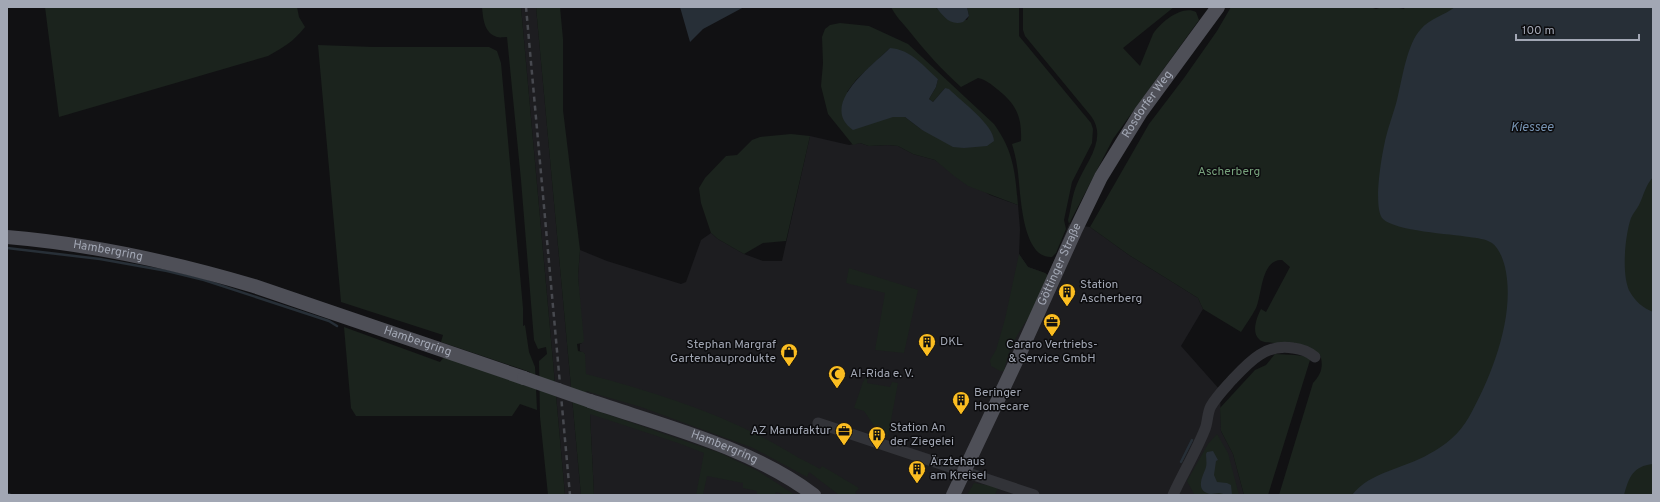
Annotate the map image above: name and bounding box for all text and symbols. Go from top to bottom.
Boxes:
scale bar [1516,16,1639,42]
text: 100 m [1522,23,1555,39]
street label: Rosdorfer Weg [1119,68,1177,141]
water label: Kiessee [1510,120,1554,136]
park label: Ascherberg [1198,164,1260,180]
street label: Göttinger Straße [1034,221,1086,309]
street label: Hambergring [72,237,144,265]
place label: Station Ascherberg [1080,277,1142,307]
building icon: Station Ascherberg [1057,282,1077,307]
office icon: Cararo Vertriebs- & Service GmbH [1042,312,1062,337]
street label: Hambergring [381,323,454,361]
building icon: DKL [917,332,937,357]
place label: DKL [940,334,963,350]
place label: Stephan Margraf Gartenbauprodukte [670,337,776,367]
place label: Cararo Vertriebs- & Service GmbH [1006,337,1098,367]
shop icon: Stephan Margraf Gartenbauprodukte [779,342,799,367]
mosque icon: Al-Rida e. V. [827,364,847,389]
place label: Al-Rida e. V. [850,366,914,382]
place label: Beringer Homecare [974,385,1029,415]
building icon: Beringer Homecare [951,390,971,415]
place label: Station An der Ziegelei [890,420,954,450]
office icon: AZ Manufaktur [834,421,854,446]
place label: AZ Manufaktur [751,423,831,439]
building icon: Station An der Ziegelei [867,425,887,450]
street label: Hambergring [689,427,760,468]
place label: Ärztehaus am Kreisel [930,454,986,484]
building icon: Ärztehaus am Kreisel [907,459,927,484]

